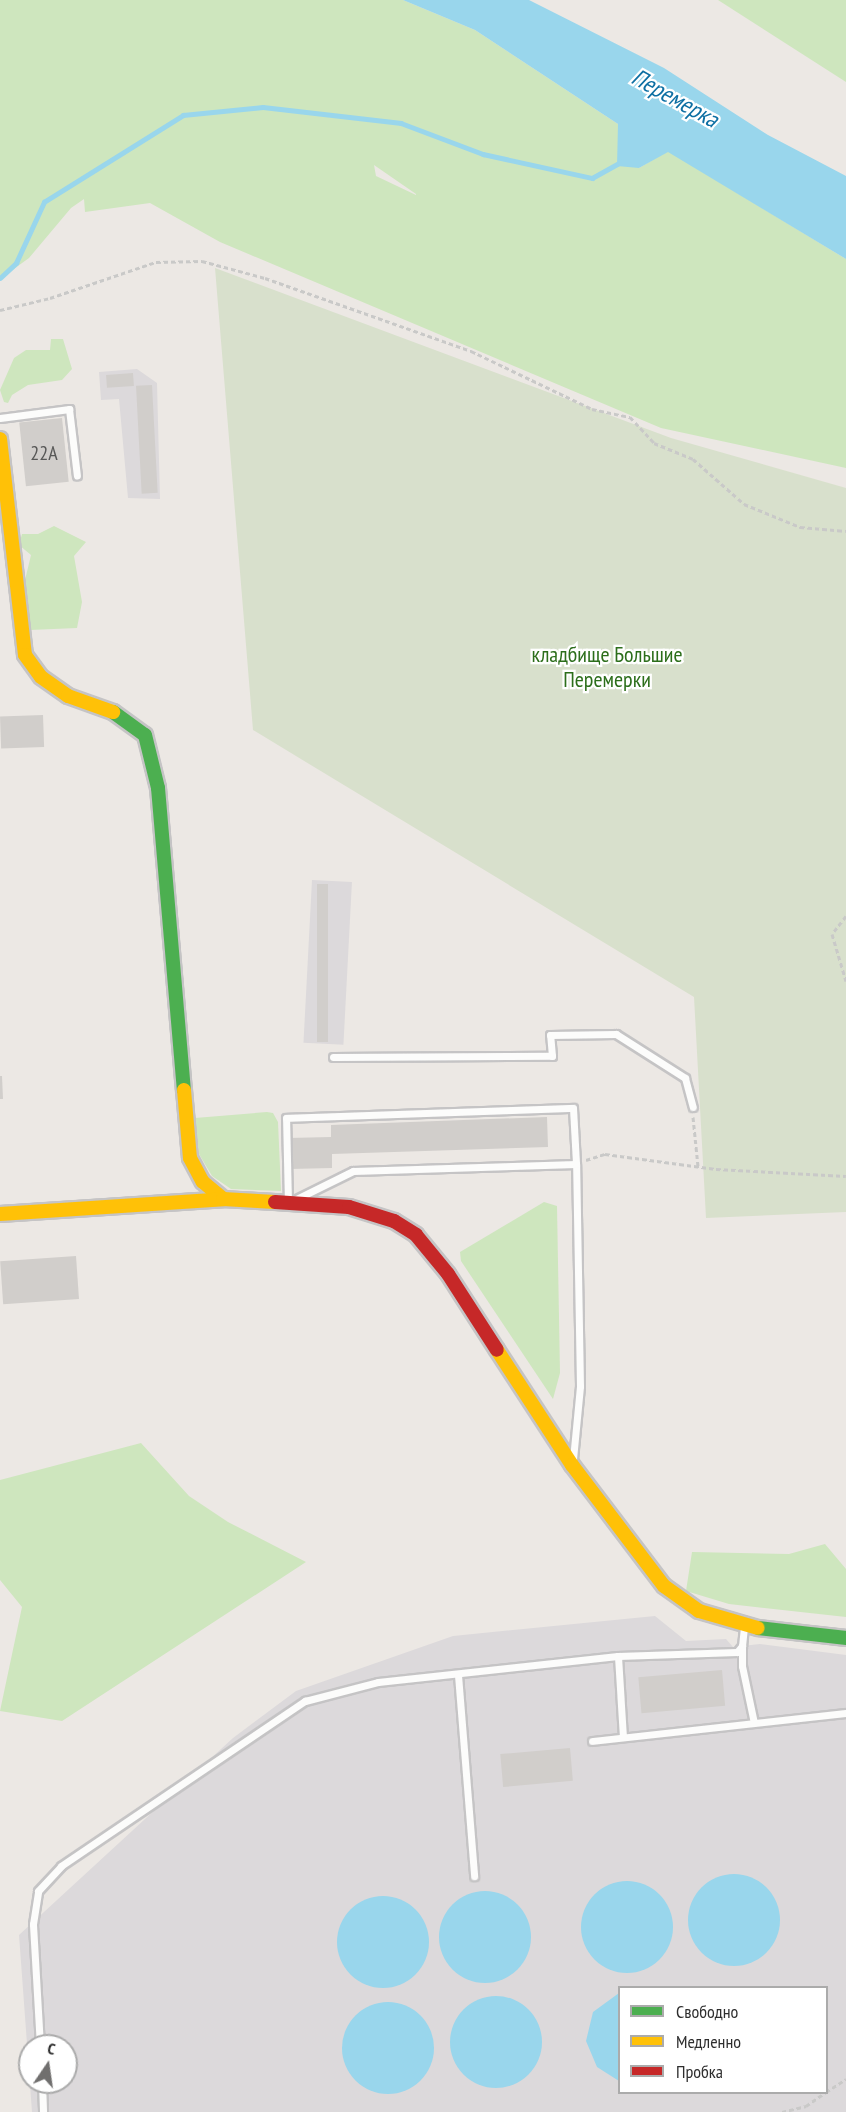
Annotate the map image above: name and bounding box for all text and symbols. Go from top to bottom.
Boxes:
water label: Перемерка [627,62,723,134]
house number: 22А [30,441,58,465]
park label: кладбище Большие Перемерки [532,641,682,692]
legend [618,1986,828,2094]
text: Свободно [676,2000,738,2023]
text: Медленно [676,2030,741,2053]
north arrow [18,2034,78,2094]
text: С [46,2038,57,2059]
text: Пробка [676,2060,723,2083]

